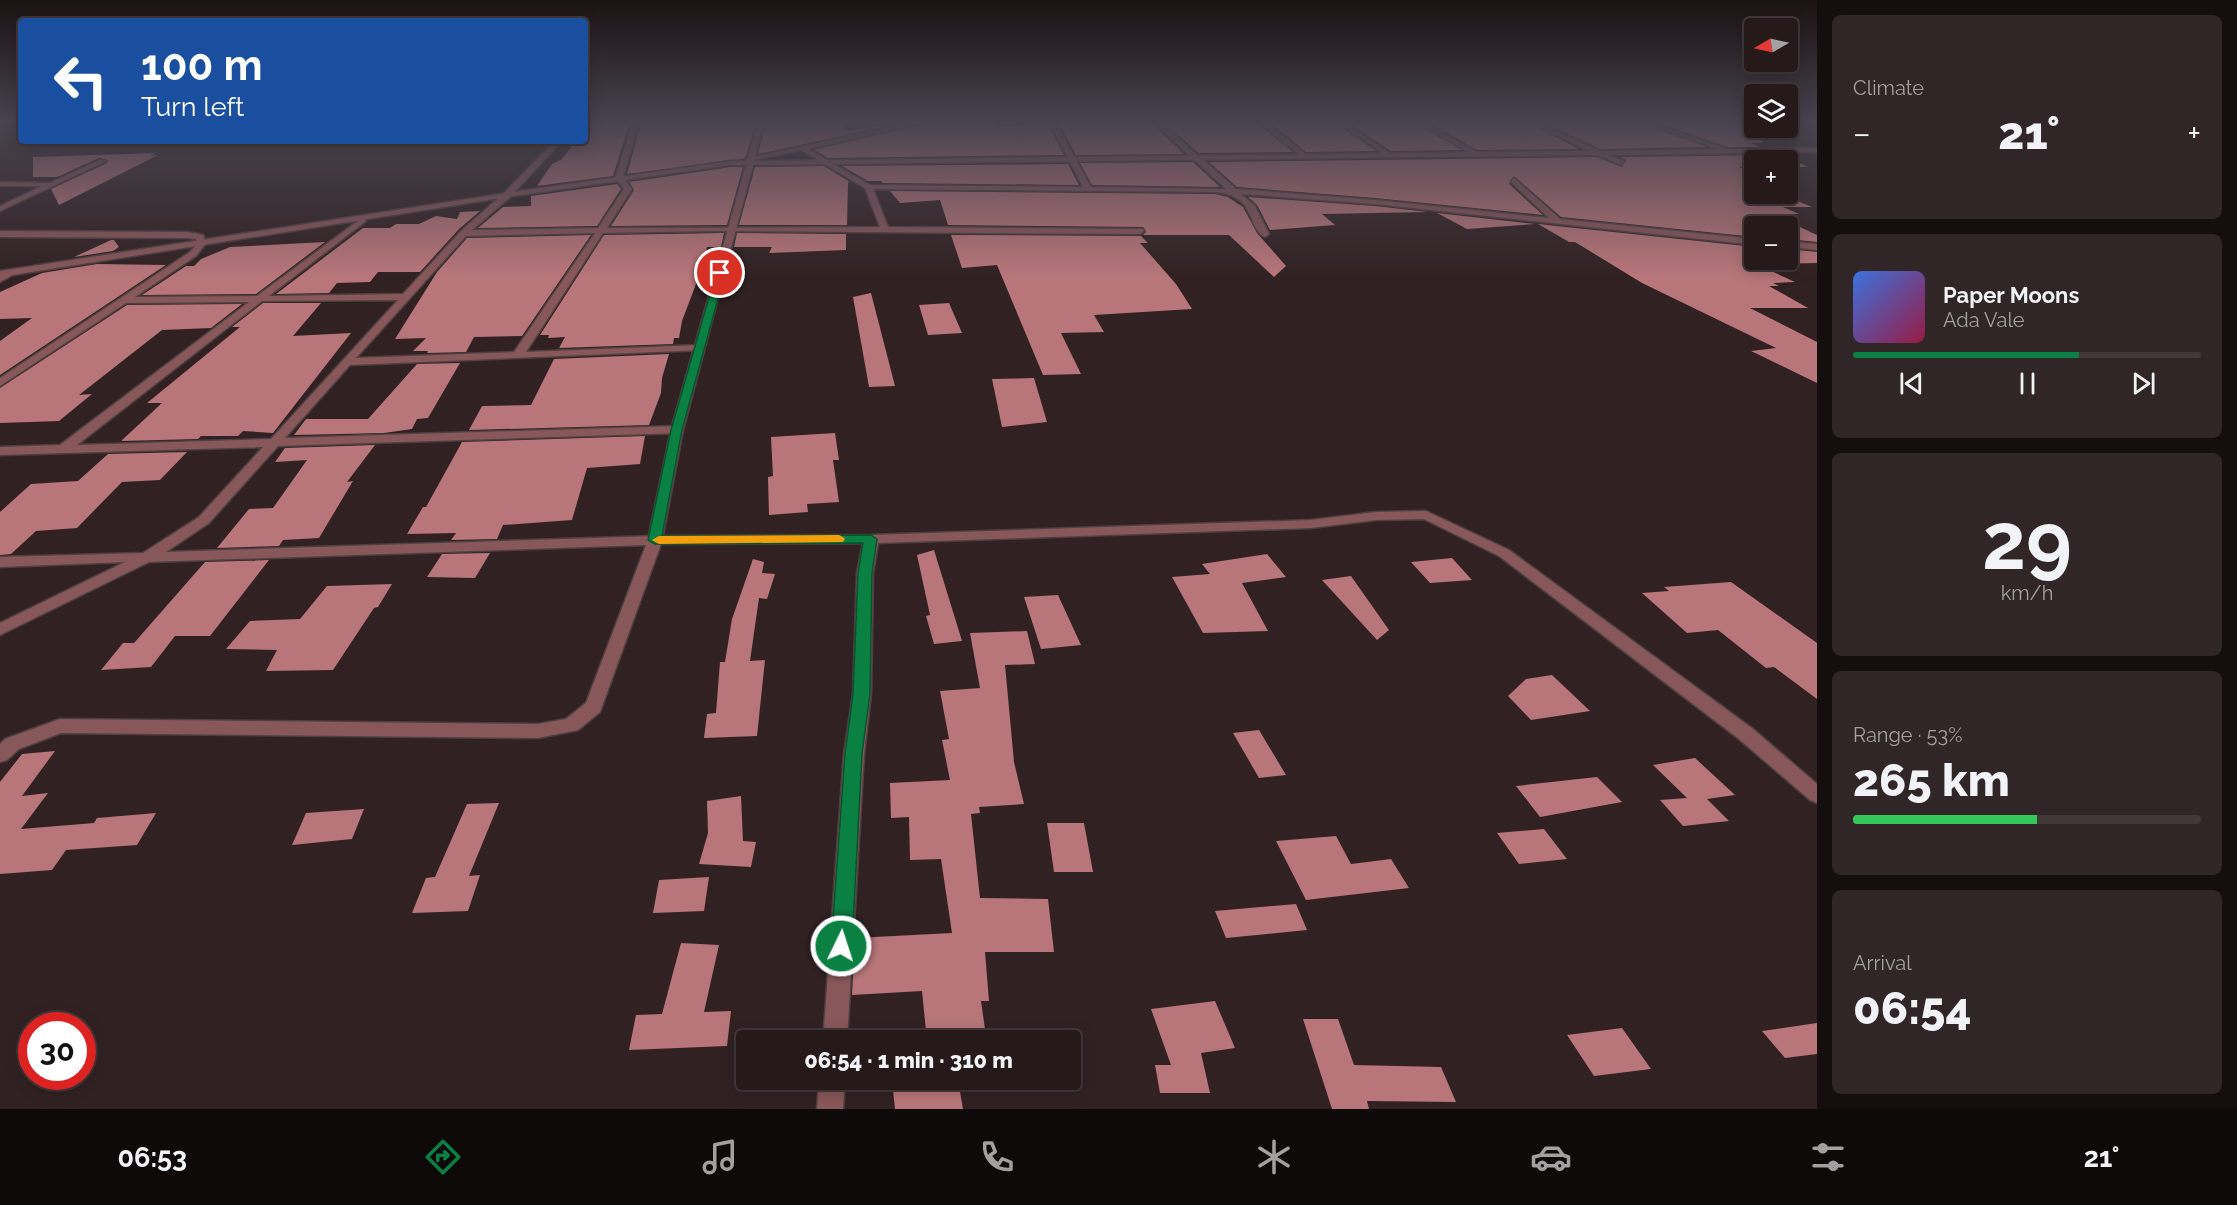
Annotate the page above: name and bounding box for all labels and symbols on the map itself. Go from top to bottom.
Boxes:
north arrow [1744,18,1798,72]
pin [694,247,745,298]
position arrow [809,914,873,978]
speed limit sign: 30 [18,1012,96,1090]

